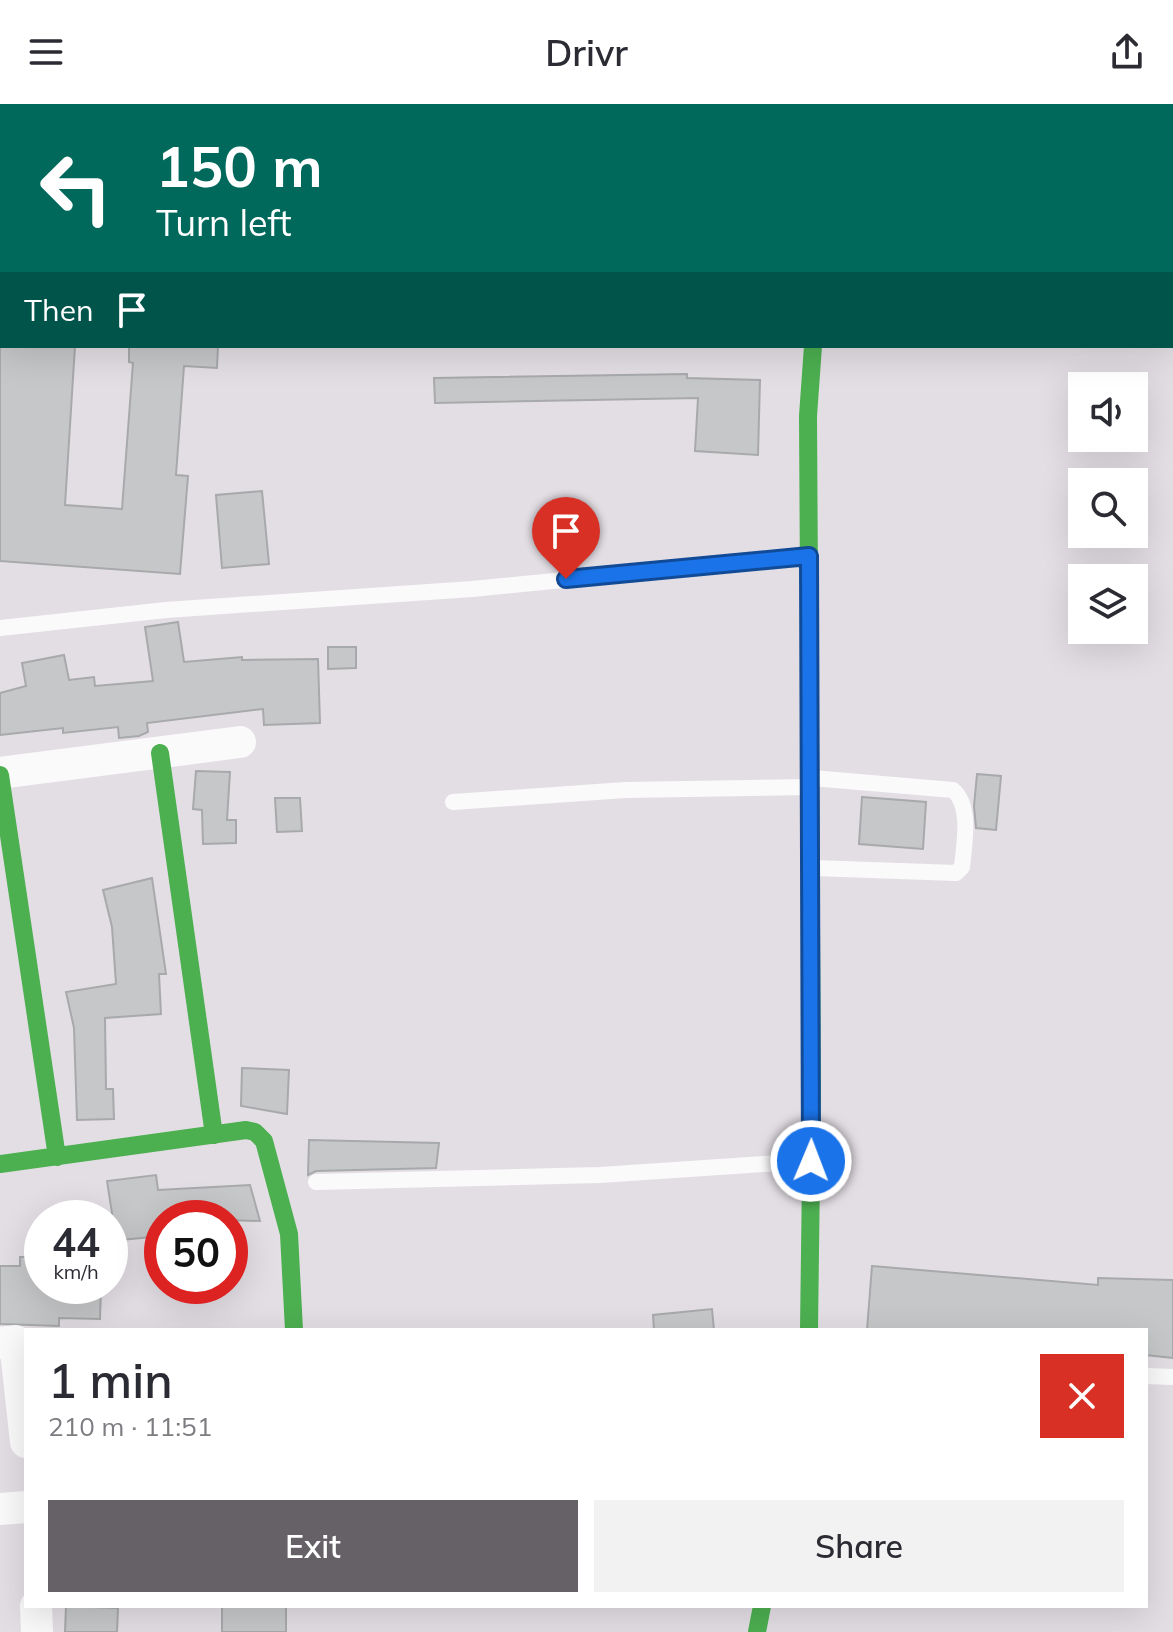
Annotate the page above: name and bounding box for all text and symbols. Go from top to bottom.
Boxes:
icon: menu [24,30,68,74]
text: Drivr [545,30,628,75]
icon: share [1105,30,1149,74]
text: 150 m [156,131,323,201]
icon: left [24,136,128,240]
text: Turn left [156,200,292,245]
icon: arrive [110,288,154,332]
text: Then [24,291,94,329]
map controls [1068,372,1148,644]
button: sound [1068,372,1148,452]
button: search [1068,468,1148,548]
pin [532,497,600,579]
icon: arrive [544,509,588,553]
button: layers [1068,564,1148,644]
position arrow [769,1119,853,1203]
speed limit sign: 50 [144,1200,248,1304]
text: 44 [52,1217,100,1267]
text: km/h [53,1259,99,1284]
text: 1 min [48,1350,173,1410]
button: close [1040,1354,1124,1438]
text: 210 m · 11:51 [48,1410,212,1443]
button: Exit [48,1500,578,1592]
button: Share [594,1500,1124,1592]

